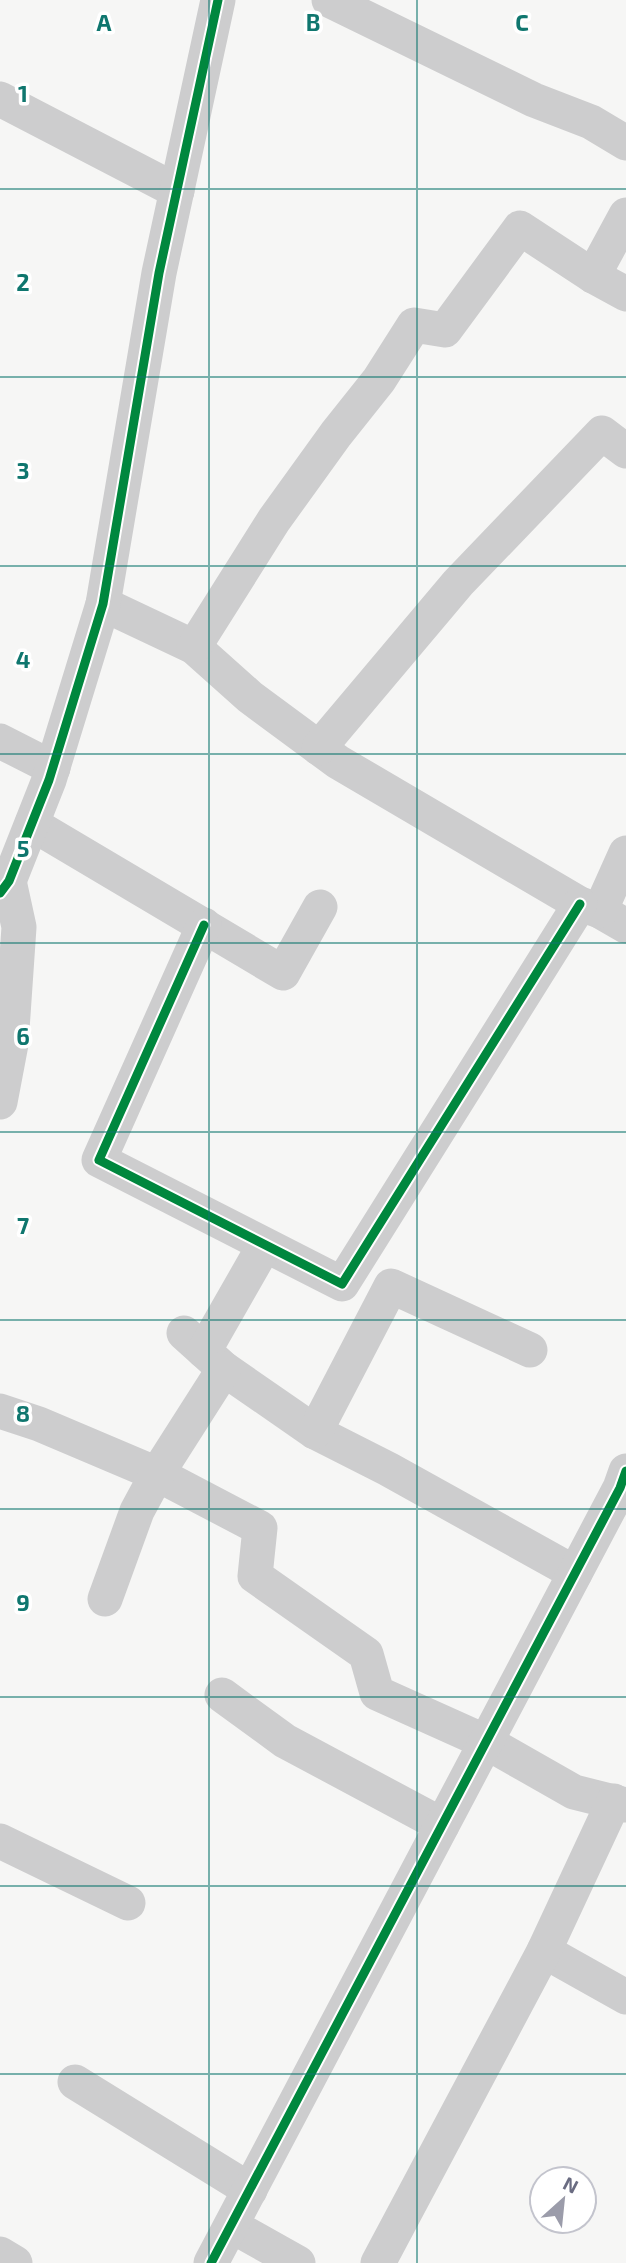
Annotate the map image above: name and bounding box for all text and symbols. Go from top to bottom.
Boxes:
text: A [96,8,112,36]
text: B [306,8,320,36]
text: C [515,8,529,36]
text: 1 [18,79,28,107]
text: 2 [16,268,30,296]
text: 3 [16,456,30,484]
text: 4 [16,645,30,673]
text: 5 [17,834,29,862]
text: 6 [16,1022,30,1050]
text: 7 [17,1211,29,1239]
text: 8 [16,1399,30,1427]
text: 9 [16,1588,30,1616]
north arrow [528,2165,598,2235]
text: N [560,2171,582,2198]

